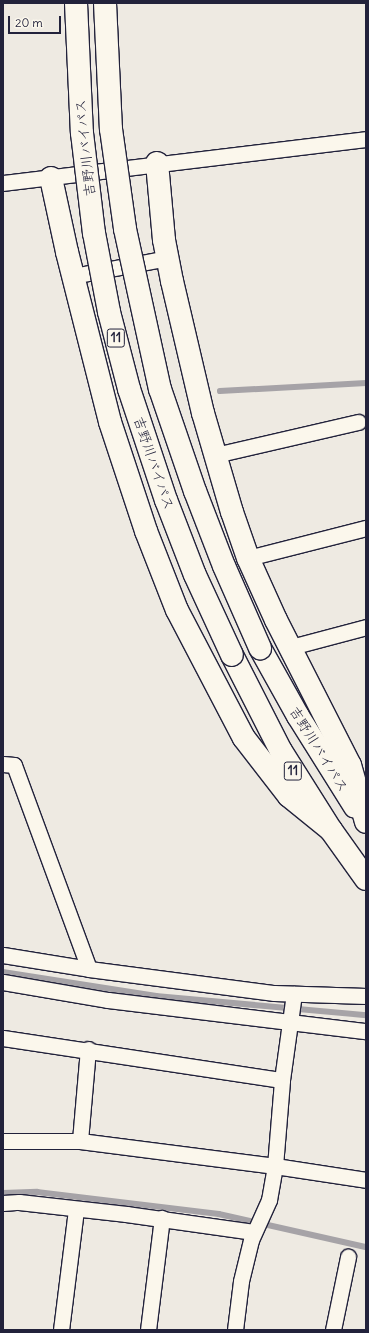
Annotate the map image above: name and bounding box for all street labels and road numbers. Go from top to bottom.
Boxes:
street label: 吉野川バイパス [72,98,98,198]
road number: 11 [106,327,126,349]
street label: 吉野川バイパス [130,414,178,512]
street label: 吉野川バイパス [286,703,352,795]
road number: 11 [283,760,303,782]

